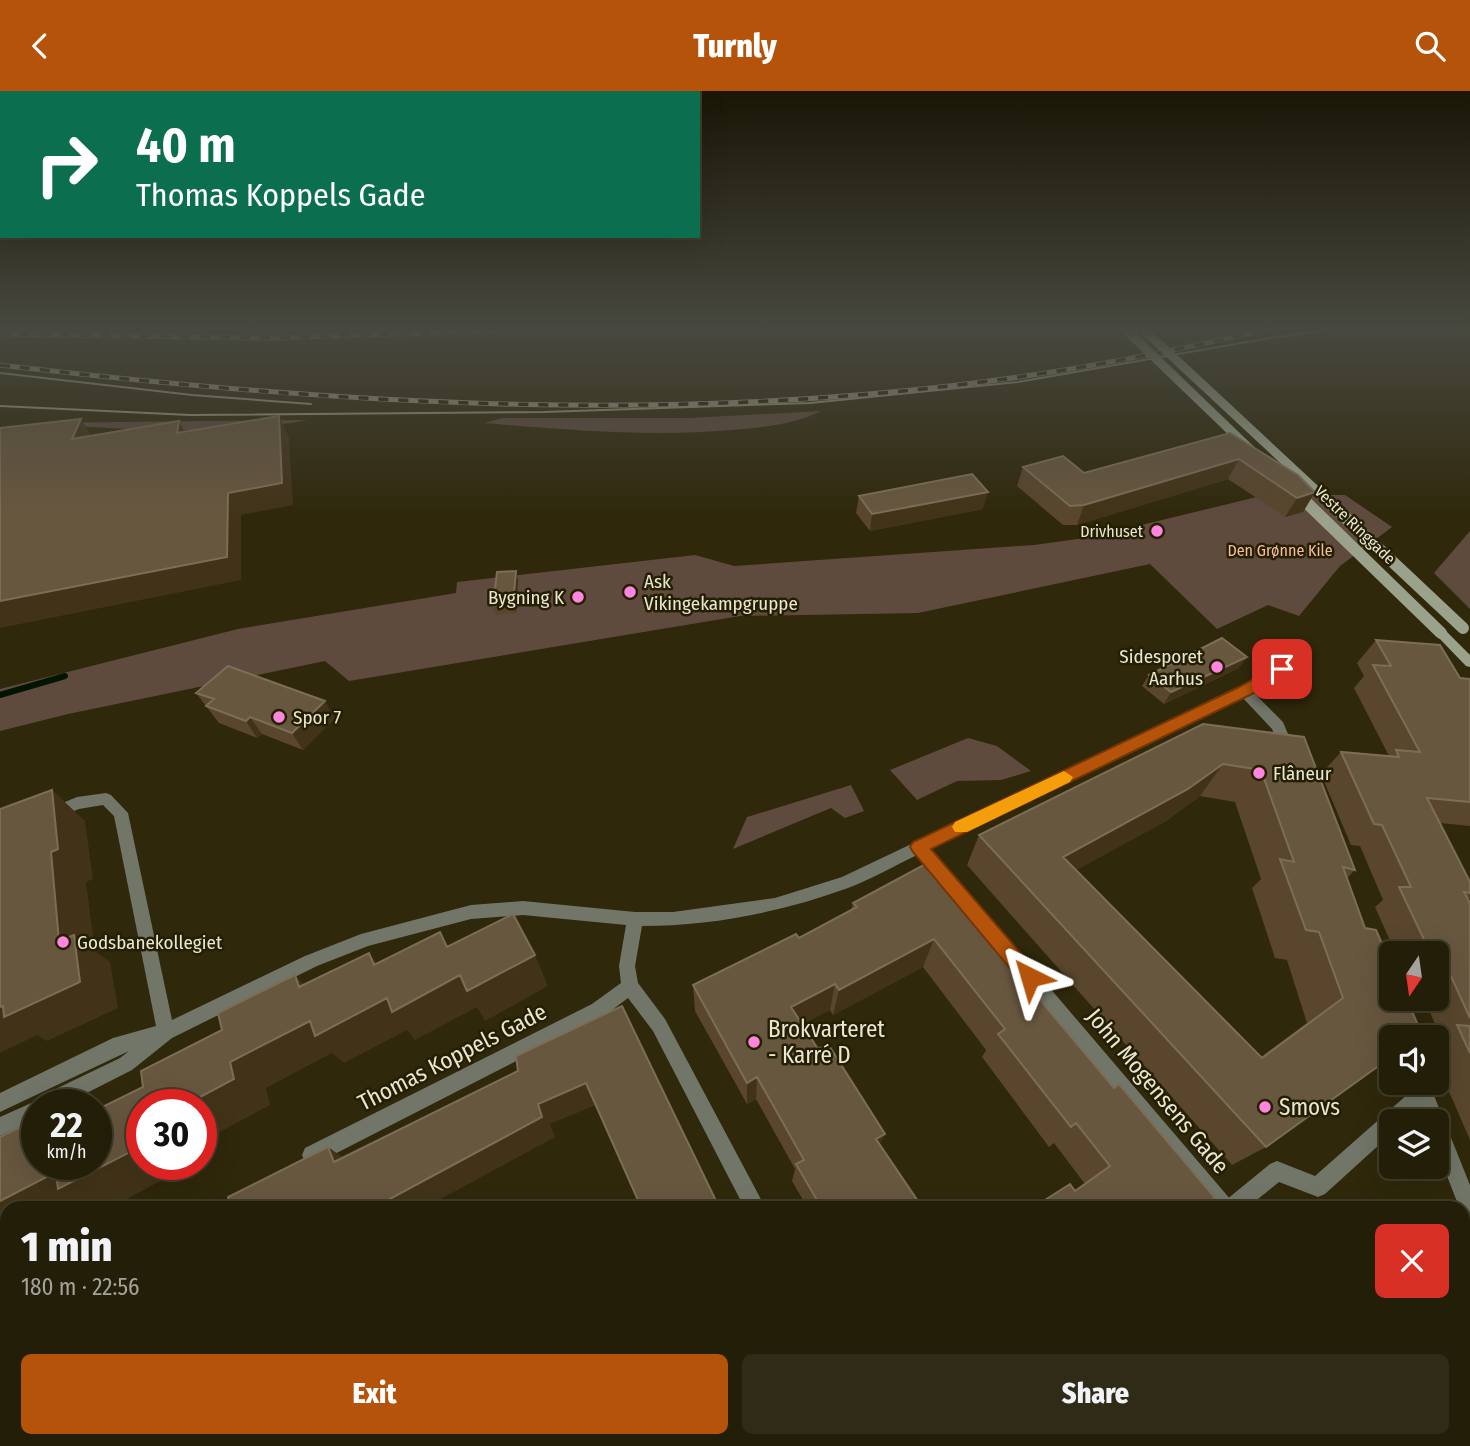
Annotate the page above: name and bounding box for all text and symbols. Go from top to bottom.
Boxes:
icon: back [21,27,59,65]
text: Turnly [693,27,777,65]
icon: search [1411,27,1449,65]
text: 40 m [136,116,236,175]
icon: right [21,119,112,210]
text: Thomas Koppels Gade [136,176,426,214]
street label: Vestre Ringgade [1311,482,1399,568]
place label: Drivhuset [1080,522,1144,541]
marker: Drivhuset [1149,523,1165,539]
park label: Den Grønne Kile [1227,541,1333,560]
place label: Ask Vikingekampgruppe [644,570,798,615]
marker: Ask Vikingekampgruppe [622,584,638,600]
place label: Bygning K [488,586,565,609]
marker: Bygning K [570,589,586,605]
pin [1252,639,1312,699]
place label: Sidesporet Aarhus [1119,645,1204,690]
icon: arrive [1263,650,1301,688]
marker: Sidesporet Aarhus [1209,659,1225,675]
place label: Spor 7 [293,706,342,729]
marker: Spor 7 [271,709,287,725]
place label: Flâneur [1273,762,1332,785]
marker: Flâneur [1251,765,1267,781]
place label: Godsbanekollegiet [77,931,223,954]
marker: Godsbanekollegiet [55,934,71,950]
position arrow [993,940,1067,1014]
north arrow [1379,941,1449,1011]
map controls [1379,941,1449,1179]
street label: Thomas Koppels Gade [353,997,551,1117]
street label: John Mogensens Gade [1081,1003,1235,1179]
place label: Brokvarteret - Karré D [768,1015,885,1069]
button: sound [1379,1025,1449,1095]
marker: Brokvarteret - Karré D [746,1034,762,1050]
speed limit sign: 30 [126,1089,217,1180]
place label: Smovs [1279,1093,1340,1121]
marker: Smovs [1257,1099,1273,1115]
text: 22 [50,1104,83,1146]
button: layers [1379,1109,1449,1179]
text: km/h [46,1141,87,1163]
text: 1 min [21,1222,112,1272]
button: close [1375,1224,1449,1298]
text: 180 m · 22:56 [21,1273,139,1301]
button: Exit [21,1354,728,1434]
button: Share [742,1354,1449,1434]

